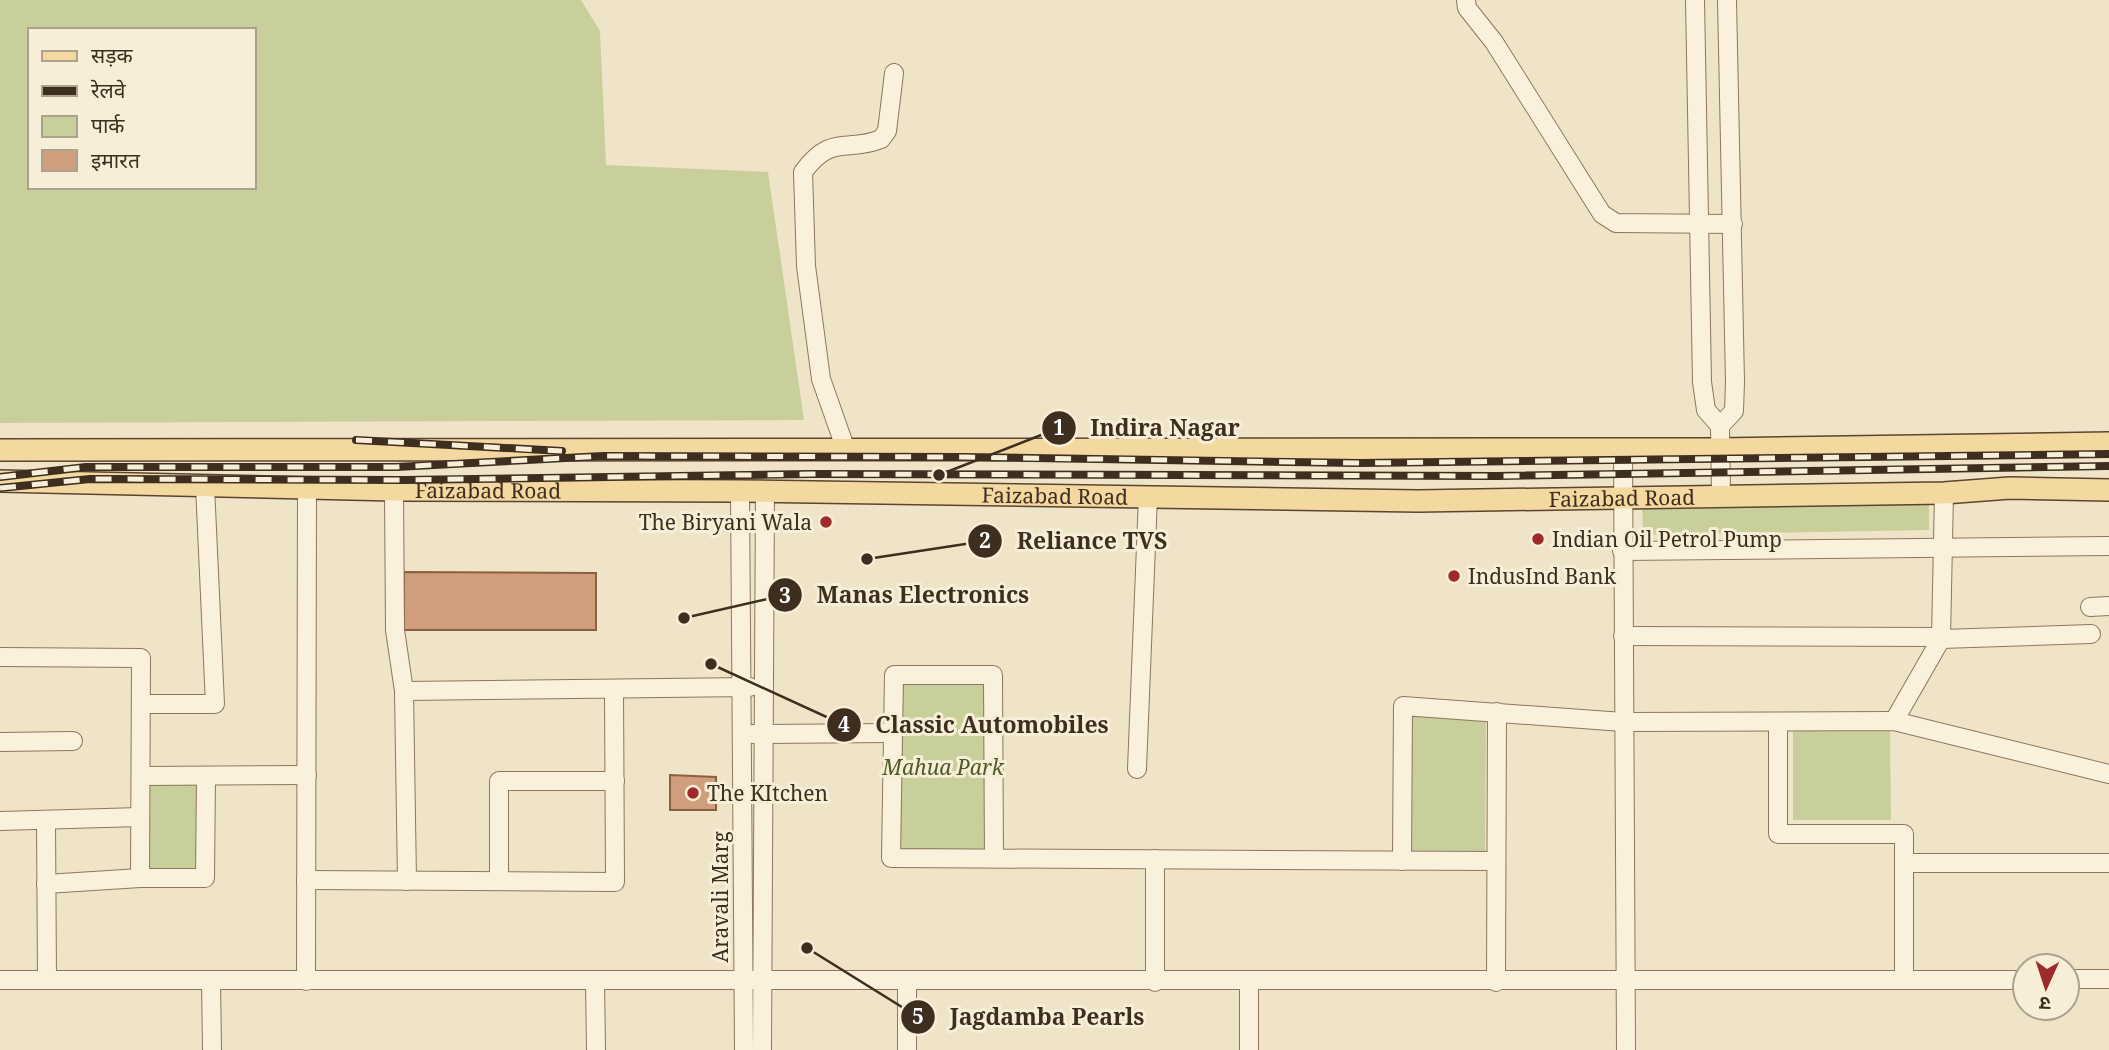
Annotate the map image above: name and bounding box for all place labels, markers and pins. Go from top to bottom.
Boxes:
callout: Indira Nagar [1042,406,1254,450]
place label: The Biryani Wala [639,508,812,536]
marker: The Biryani Wala [818,514,834,530]
callout: Reliance TVS [968,519,1181,563]
place label: Indian Oil Petrol Pump [1552,525,1782,553]
marker: Indian Oil Petrol Pump [1530,531,1546,547]
place label: IndusInd Bank [1468,562,1617,590]
marker: IndusInd Bank [1446,568,1462,584]
callout: Manas Electronics [768,573,1043,617]
callout: Classic Automobiles [826,703,1123,747]
place label: The KItchen [707,779,828,807]
marker: The KItchen [685,785,701,801]
callout: Jagdamba Pearls [901,995,1158,1039]

